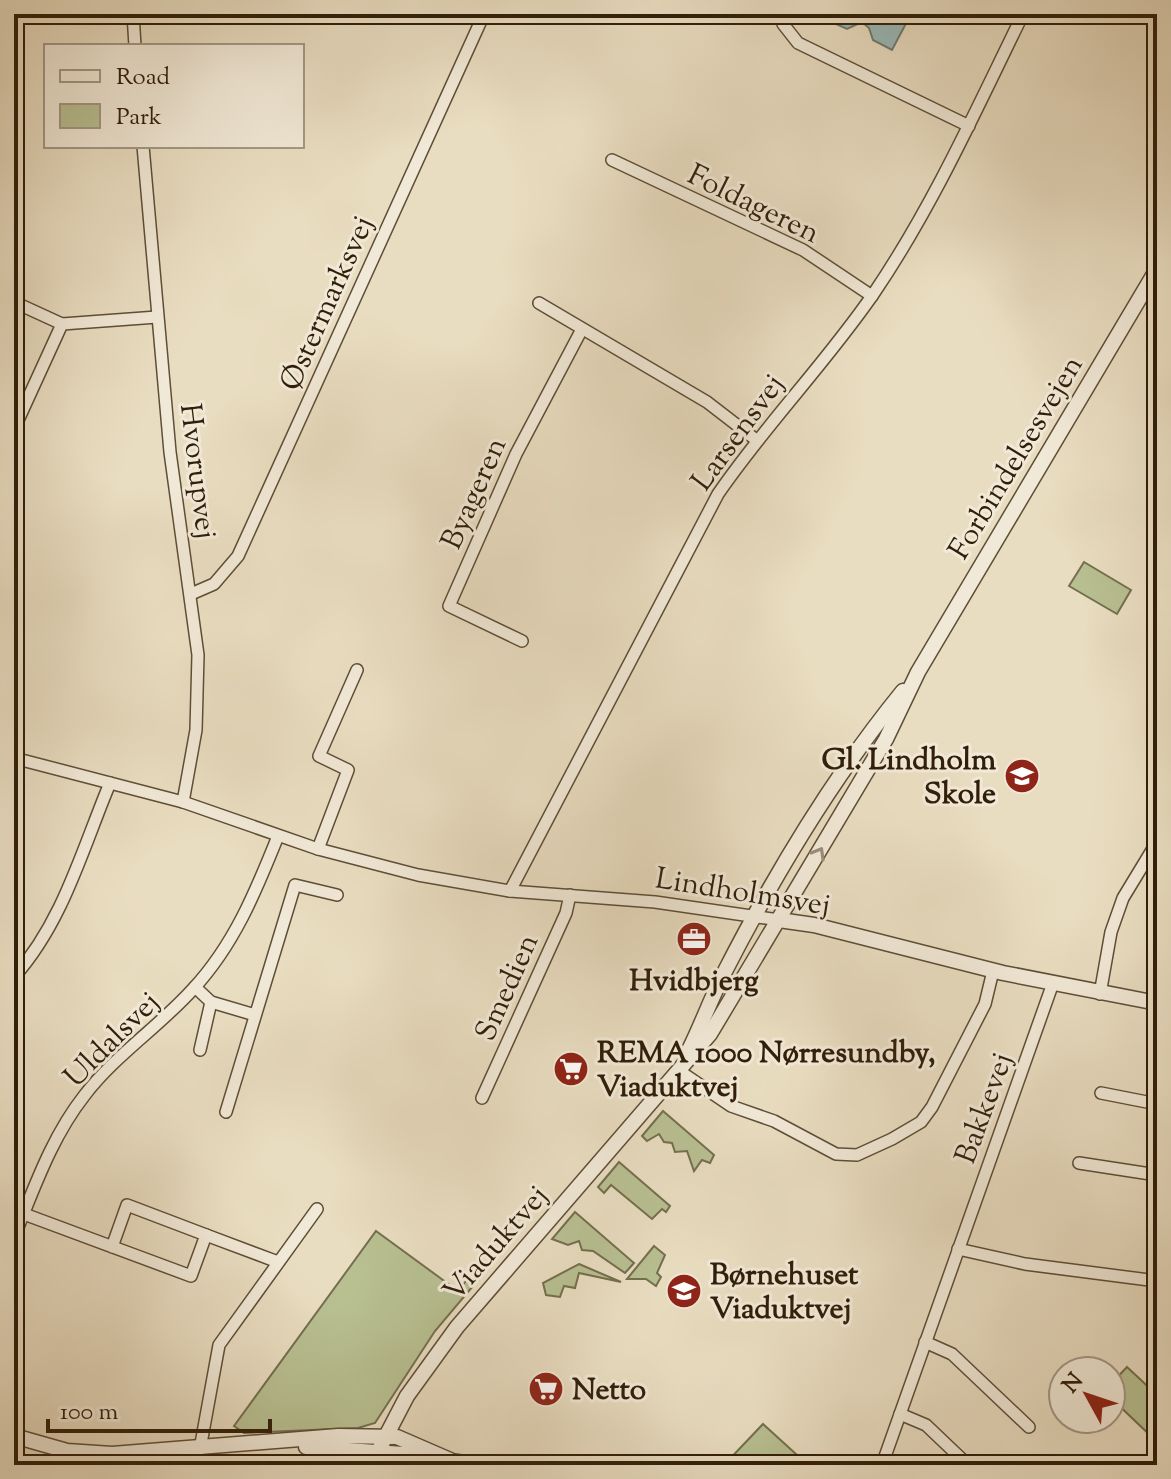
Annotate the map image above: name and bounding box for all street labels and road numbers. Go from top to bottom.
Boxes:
street label: Foldageren [680,155,827,256]
street label: Østermarksvej [271,210,386,398]
street label: Forbindelsesvejen [939,348,1095,568]
street label: Larsensvej [682,366,796,501]
street label: Hvorupvej [167,401,226,542]
street label: Byageren [432,431,519,557]
street label: Lindholmsvej [652,858,833,929]
street label: Smedien [466,927,551,1049]
street label: Uldalsvej [55,983,171,1099]
street label: Bakkevej [945,1047,1025,1170]
street label: Viaduktvej [434,1177,560,1312]

